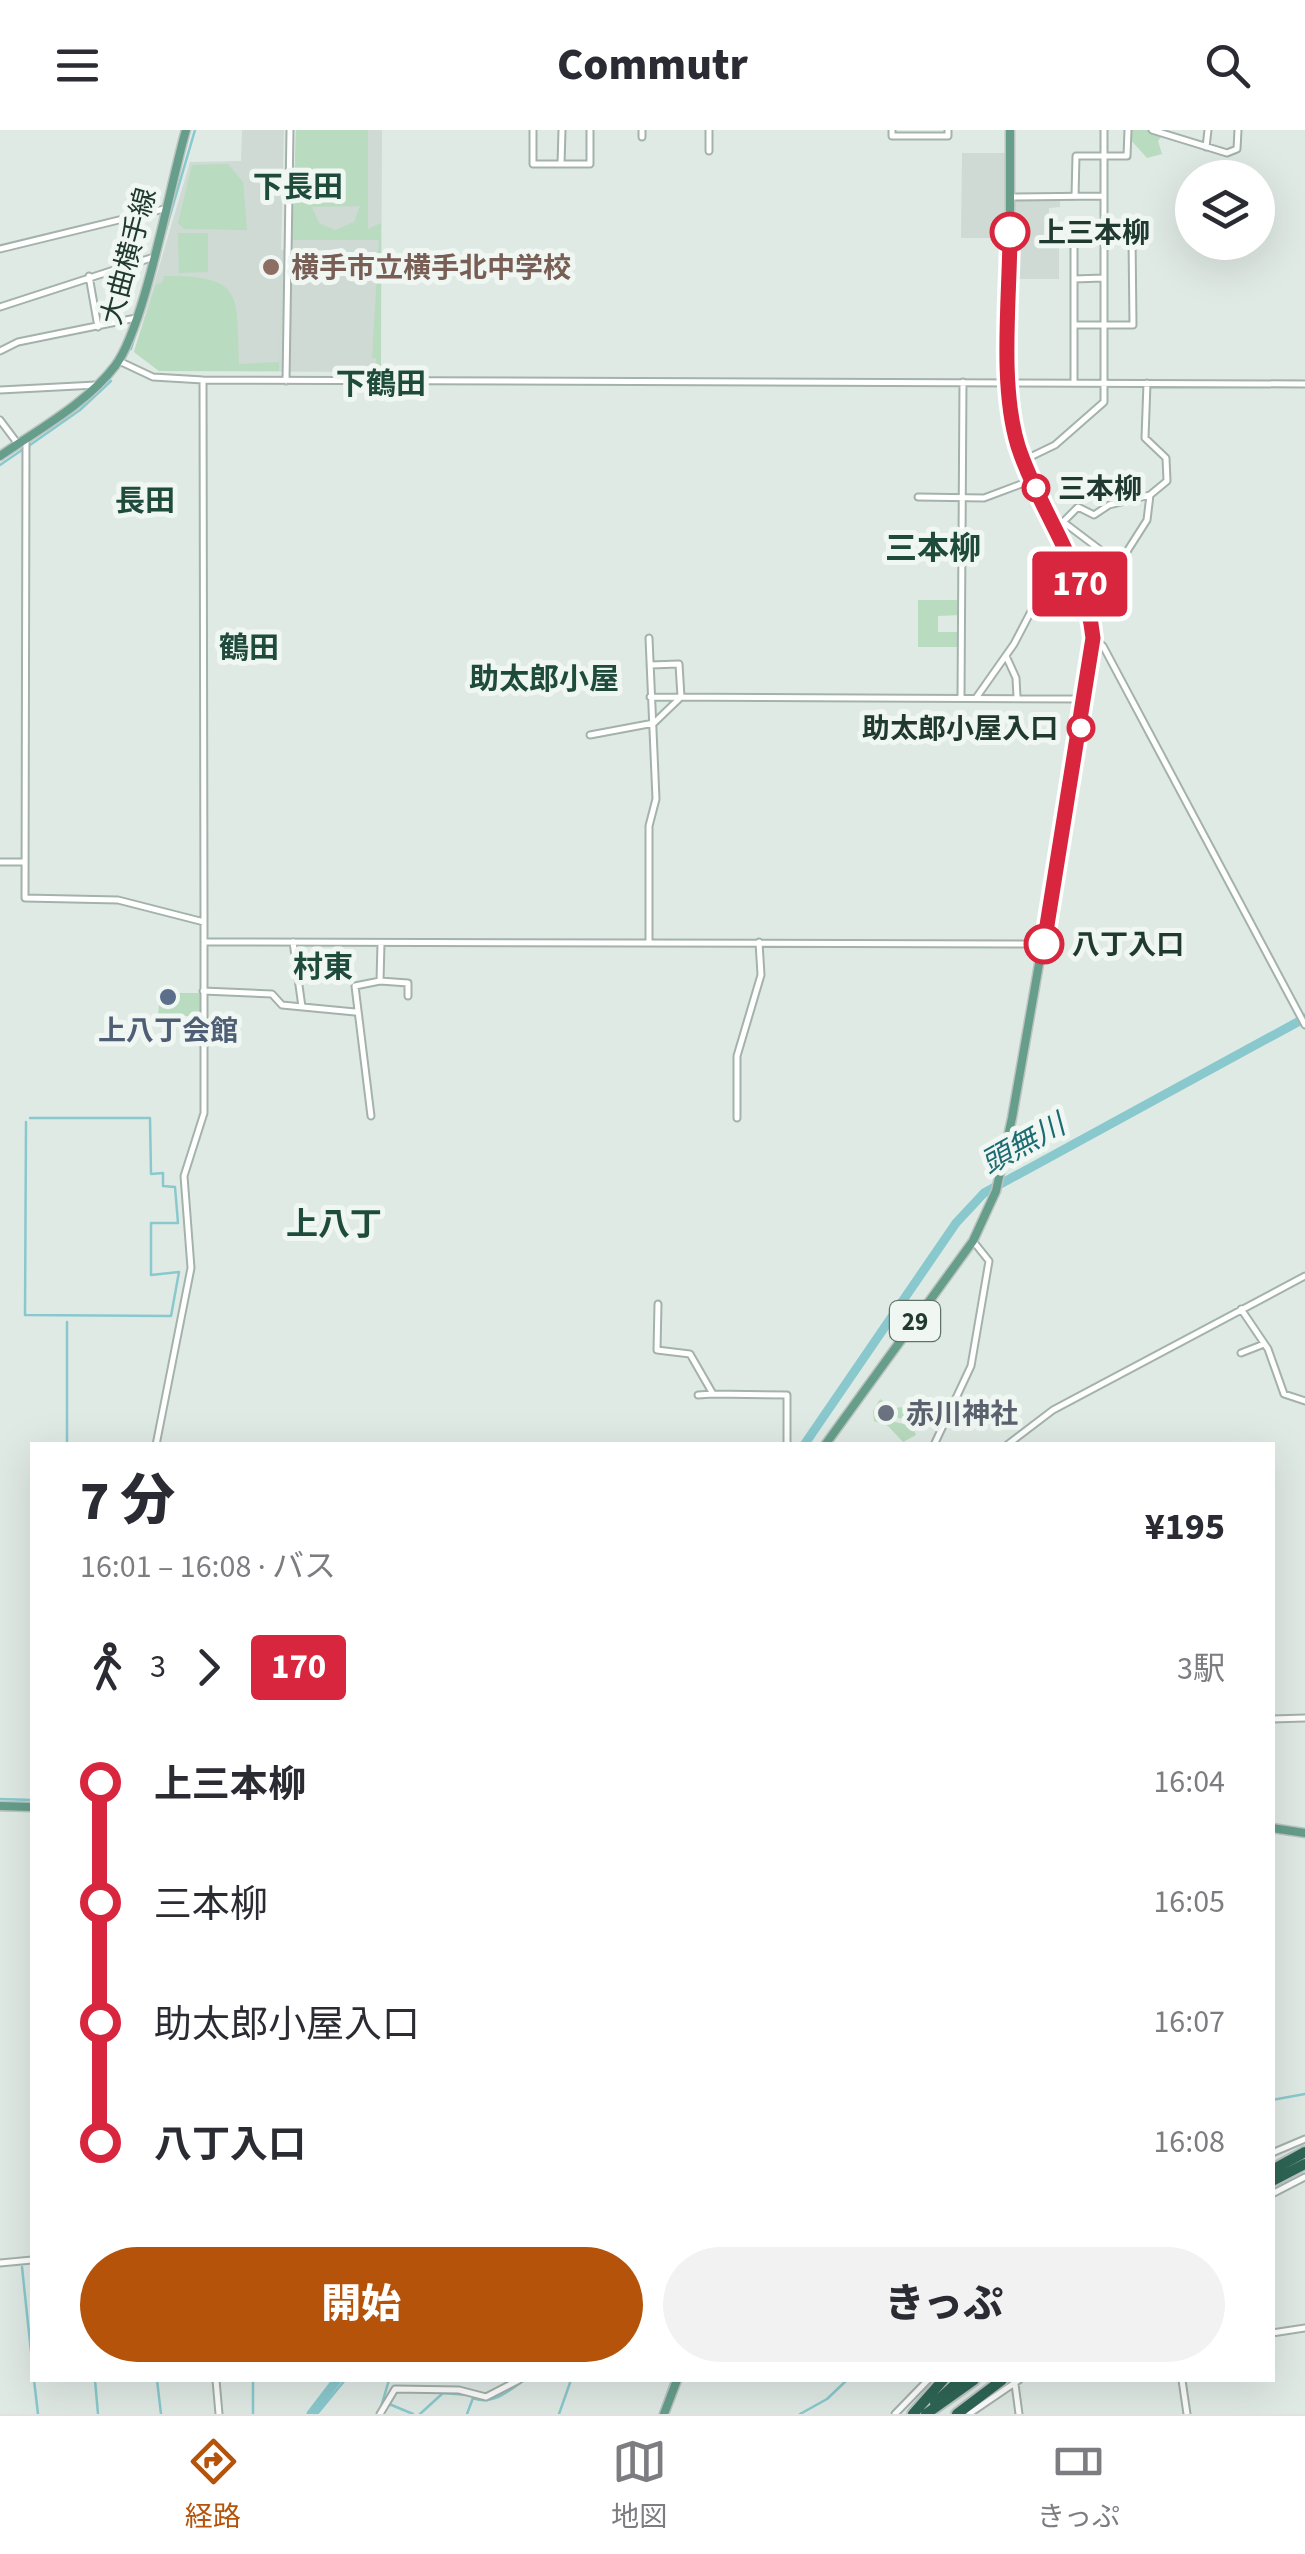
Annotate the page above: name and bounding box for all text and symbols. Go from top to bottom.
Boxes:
text: Commutr [557,33,748,97]
icon: menu [50,38,105,93]
icon: search [1200,38,1255,93]
map controls [1175,160,1275,260]
button: layers [1175,160,1275,260]
district label: 下長田 [253,166,343,209]
street label: 大曲横手線 [92,183,166,329]
marker: 上三本柳 [991,213,1029,251]
place label: 上三本柳 [1038,213,1150,253]
place label: 横手市立横手北中学校 [291,248,571,288]
marker: 横手市立横手北中学校 [260,256,282,278]
district label: 下鶴田 [336,363,426,406]
place label: 三本柳 [1058,469,1142,509]
marker: 三本柳 [1023,475,1049,501]
district label: 長田 [115,480,175,523]
district label: 三本柳 [885,526,981,572]
line badge: 170 [1022,552,1138,616]
text: 170 [1052,559,1108,609]
district label: 鶴田 [219,627,279,670]
district label: 助太郎小屋 [469,658,619,701]
place label: 助太郎小屋入口 [862,709,1058,749]
marker: 助太郎小屋入口 [1068,715,1094,741]
marker: 八丁入口 [1025,925,1063,963]
place label: 八丁入口 [1072,925,1184,965]
district label: 村東 [293,946,353,989]
marker: 上八丁会館 [157,986,179,1008]
place label: 上八丁会館 [98,1011,238,1051]
water label: 頭無川 [973,1102,1076,1185]
district label: 上八丁 [286,1202,382,1248]
road number: 29 [890,1301,940,1341]
place label: 赤川神社 [906,1394,1018,1434]
marker: 赤川神社 [875,1402,897,1424]
text: 7 分 [80,1463,175,1541]
text: ¥195 [1145,1500,1225,1554]
text: 16:01 – 16:08 · バス [80,1544,336,1590]
icon: walk [80,1640,135,1695]
icon: forward [181,1640,236,1695]
text: 170 [271,1642,326,1692]
text: 3 [150,1644,166,1690]
text: 3駅 [1177,1646,1225,1692]
text: 上三本柳 [154,1758,306,1812]
text: 16:04 [1153,1759,1225,1805]
text: 三本柳 [154,1878,268,1932]
text: 16:05 [1153,1879,1225,1925]
text: 助太郎小屋入口 [154,1998,420,2052]
text: 16:07 [1153,1999,1225,2045]
text: 八丁入口 [154,2118,306,2172]
text: 16:08 [1153,2119,1225,2165]
button: 開始 [80,2247,643,2362]
button: きっぷ [663,2247,1225,2362]
tab: 経路 [185,2434,241,2537]
tab: 地図 [611,2434,667,2537]
tab: きっぷ [1037,2434,1120,2537]

